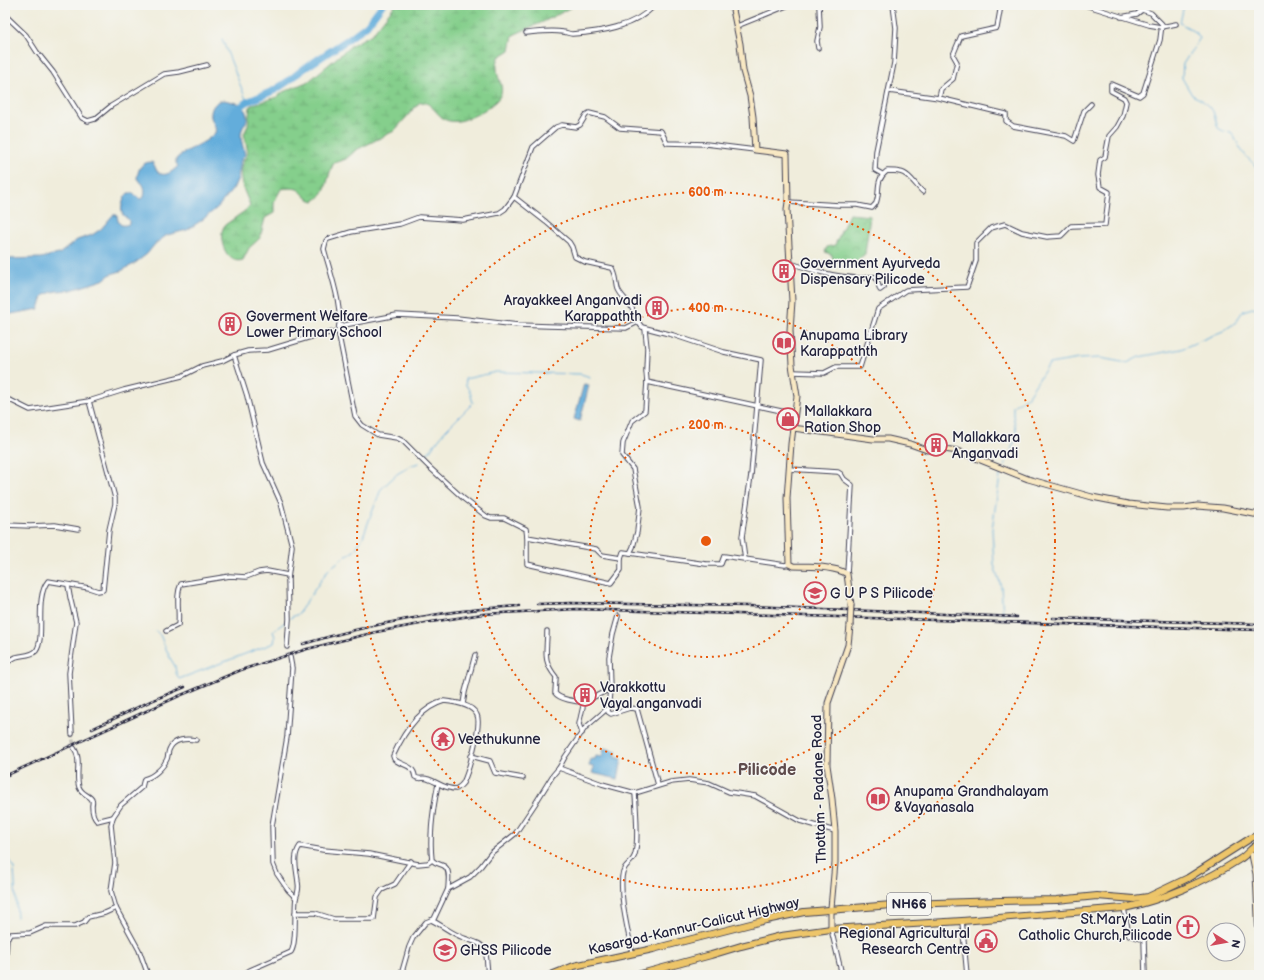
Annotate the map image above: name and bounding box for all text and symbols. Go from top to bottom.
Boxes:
text: 600 m [688,185,724,200]
place label: Government Ayurveda Dispensary Pilicode [800,255,940,288]
building icon: Government Ayurveda Dispensary Pilicode [771,258,797,284]
place label: Arayakkeel Anganvadi Karappathth [504,292,642,325]
building icon: Arayakkeel Anganvadi Karappathth [644,295,670,321]
text: 400 m [688,301,724,316]
place label: Goverment Welfare Lower Primary School [246,308,382,341]
building icon: Goverment Welfare Lower Primary School [217,311,243,337]
place label: Anupama Library Karappathth [800,327,908,360]
library icon: Anupama Library Karappathth [771,330,797,356]
place label: Mallakkara Ration Shop [804,403,881,436]
shop icon: Mallakkara Ration Shop [775,406,801,432]
text: 200 m [688,418,724,433]
place label: Mallakkara Anganvadi [952,429,1020,462]
building icon: Mallakkara Anganvadi [923,432,949,458]
centre of rings [699,534,713,548]
school or university icon: G U P S Pilicode [802,580,828,606]
place label: G U P S Pilicode [830,585,933,602]
place label: Varakkottu Vayal anganvadi [600,679,702,712]
building icon: Varakkottu Vayal anganvadi [572,682,598,708]
street label: Thottam - Padane Road [808,714,830,864]
temple icon: Veethukunne [430,726,456,752]
place label: Veethukunne [458,731,541,748]
district label: Pilicode [738,761,796,780]
place label: Anupama Grandhalayam &Vayanasala [894,783,1049,816]
library icon: Anupama Grandhalayam &Vayanasala [865,786,891,812]
street label: Kasargod-Kannur-Calicut Highway [587,893,802,959]
road number: NH66 [887,893,931,915]
place label: St.Mary's Latin Catholic Church,Pilicode [1018,911,1172,944]
church icon: St.Mary's Latin Catholic Church,Pilicode [1175,914,1201,940]
north arrow [1206,922,1246,962]
place label: Regional Agricultural Research Centre [839,925,970,958]
public building icon: Regional Agricultural Research Centre [973,928,999,954]
school or university icon: GHSS Pilicode [432,937,458,963]
text: N [1228,939,1242,949]
place label: GHSS Pilicode [460,942,552,959]

